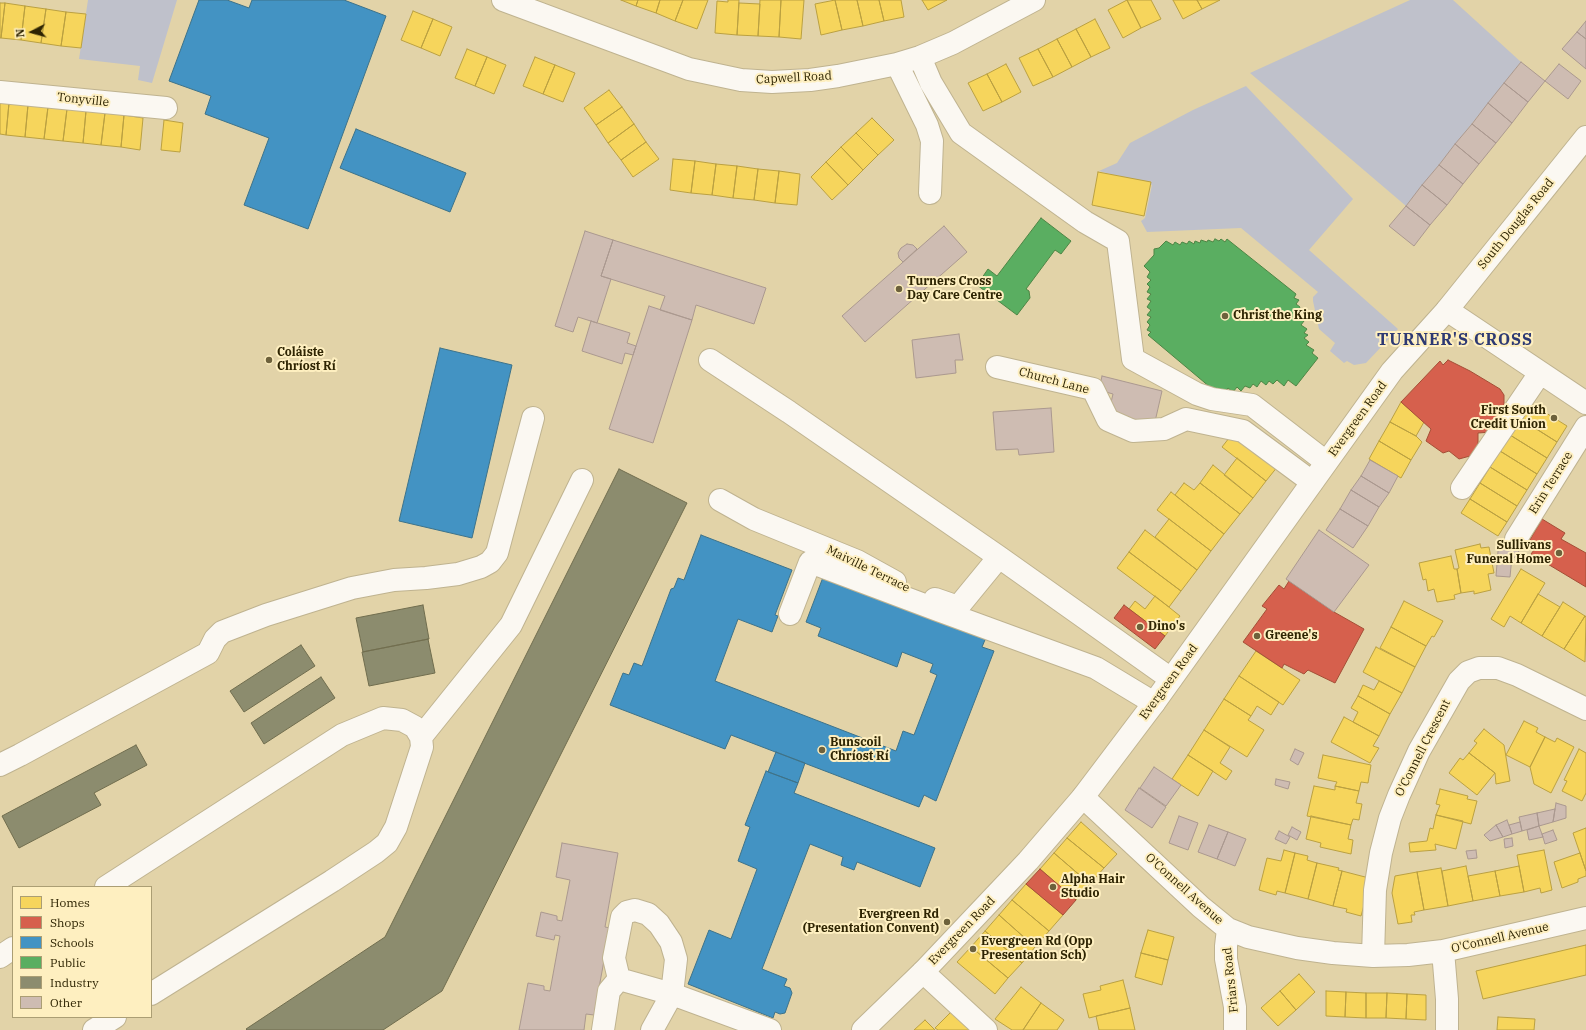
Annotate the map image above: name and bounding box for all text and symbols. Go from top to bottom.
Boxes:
north arrow [12,12,52,52]
text: N [13,28,27,38]
street label: Capwell Road [756,69,832,87]
street label: Tonyville [56,90,110,110]
street label: South Douglas Road [1475,176,1557,272]
place label: Turners Cross Day Care Centre [907,275,1002,303]
marker: Turners Cross Day Care Centre [894,284,904,294]
place label: Christ the King [1233,309,1322,323]
marker: Christ the King [1220,311,1230,321]
district label: TURNER'S CROSS [1377,330,1533,350]
place label: Coláiste Chríost Rí [277,346,336,374]
marker: Coláiste Chríost Rí [264,355,274,365]
street label: Church Lane [1017,365,1091,397]
street label: Evergreen Road [1326,379,1390,459]
place label: First South Credit Union [1470,404,1546,432]
marker: First South Credit Union [1549,413,1559,423]
street label: Erin Terrace [1526,449,1576,517]
place label: Sullivans Funeral Home [1466,539,1551,567]
street label: Maiville Terrace [824,543,912,595]
marker: Sullivans Funeral Home [1554,548,1564,558]
place label: Dino's [1148,620,1185,634]
marker: Dino's [1135,622,1145,632]
place label: Greene's [1265,629,1318,643]
marker: Greene's [1252,631,1262,641]
street label: Evergreen Road [1137,642,1201,722]
street label: O'Connell Crescent [1392,697,1454,799]
place label: Bunscoil Chríost Rí [830,736,889,764]
marker: Bunscoil Chríost Rí [817,745,827,755]
street label: O'Connell Avenue [1142,850,1226,928]
place label: Alpha Hair Studio [1061,873,1125,901]
marker: Alpha Hair Studio [1048,882,1058,892]
legend [12,886,152,1018]
street label: Evergreen Road [926,894,998,968]
text: Homes [50,895,90,910]
place label: Evergreen Rd (Presentation Convent) [803,908,939,936]
text: Shops [50,915,85,930]
marker: Evergreen Rd (Presentation Convent) [942,917,952,927]
street label: O'Connell Avenue [1450,920,1550,956]
text: Schools [50,935,94,950]
place label: Evergreen Rd (Opp Presentation Sch) [981,935,1093,963]
marker: Evergreen Rd (Opp Presentation Sch) [968,944,978,954]
street label: Friars Road [1220,947,1242,1013]
text: Public [50,955,86,970]
text: Industry [50,975,99,990]
text: Other [50,995,82,1010]

